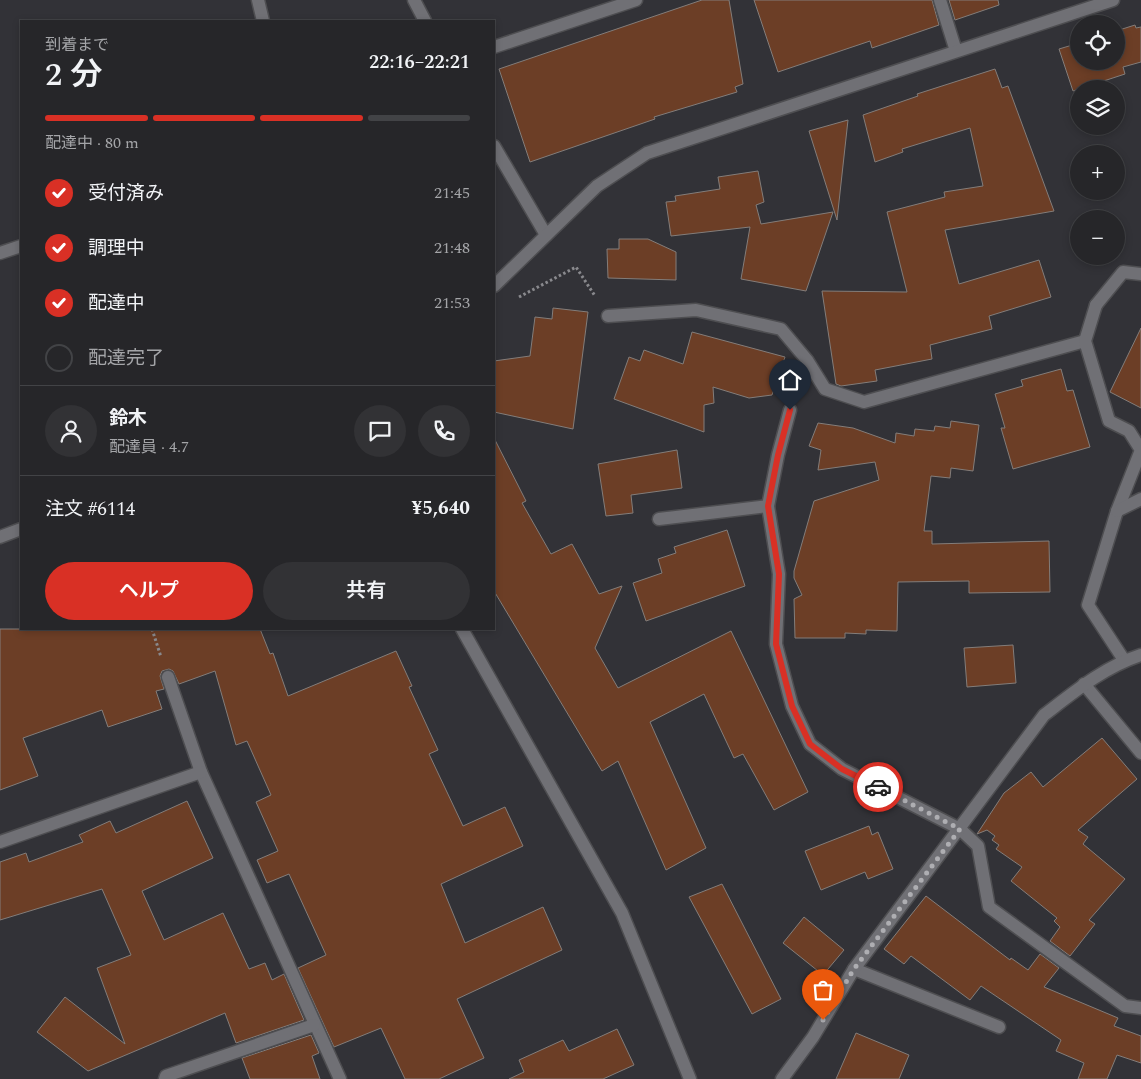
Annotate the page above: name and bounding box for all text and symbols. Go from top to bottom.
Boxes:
map controls [1070,15,1125,265]
button: locate [1070,15,1125,70]
text: 到着まで [45,33,109,57]
text: 22:16–22:21 [369,48,470,77]
text: 2 分 [45,51,102,100]
button: layers [1070,80,1125,135]
text: 配達中 · 80 m [45,131,139,155]
button: + [1070,145,1125,200]
icon: check [45,179,73,207]
text: 受付済み [88,179,164,208]
text: 21:45 [434,181,470,205]
button: − [1070,210,1125,265]
icon: check [45,234,73,262]
text: 調理中 [88,234,145,263]
text: 21:48 [434,236,470,260]
icon: check [45,289,73,317]
text: 配達中 [88,289,145,318]
text: 21:53 [434,291,470,315]
text: 配達完了 [88,344,164,373]
pin [769,359,811,410]
icon: home [776,366,804,394]
text: 鈴木 [109,404,147,433]
button: person [45,405,97,457]
button: chat [354,405,406,457]
button: phone [418,405,470,457]
text: 配達員 · 4.7 [109,435,189,459]
text: ¥5,640 [412,494,470,523]
text: 注文 #6114 [45,495,135,524]
button: ヘルプ [45,562,253,620]
button: 共有 [263,562,470,620]
courier [853,762,903,812]
icon: car [864,773,892,801]
pin [802,969,844,1020]
icon: bag [809,976,837,1004]

